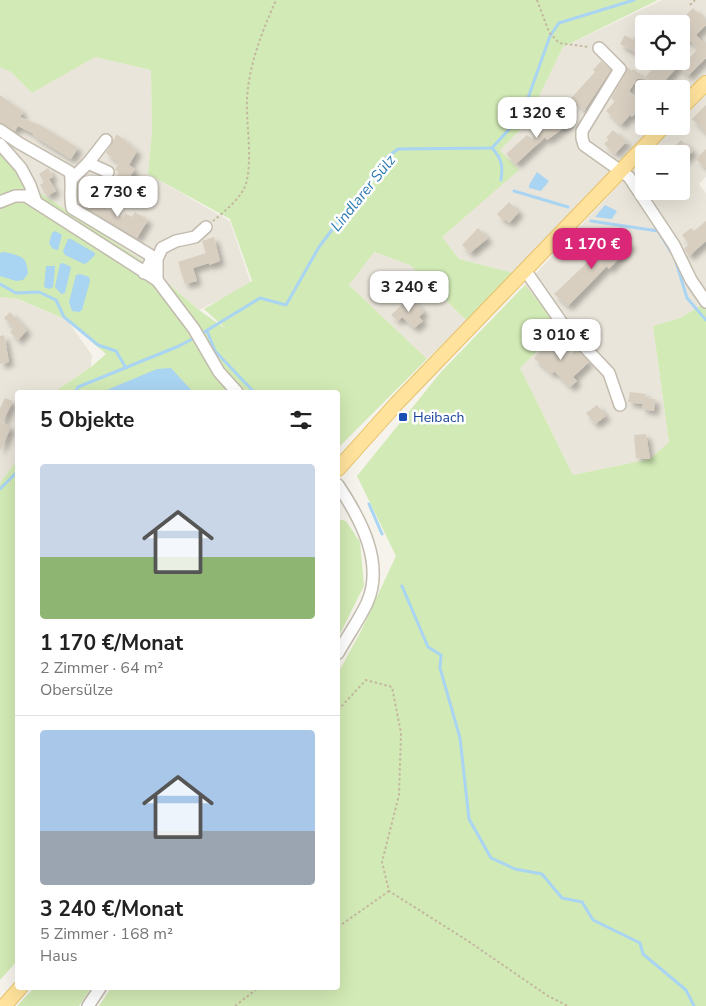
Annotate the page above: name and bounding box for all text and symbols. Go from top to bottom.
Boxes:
map controls [635,15,690,200]
button: locate [635,15,690,70]
button: + [635,80,690,135]
pin: 1 320 € [491,96,583,139]
text: 1 320 € [509,102,565,124]
button: − [635,145,690,200]
water label: Lindlarer Sülz [326,151,400,235]
pin: 2 730 € [72,176,164,218]
text: 2 730 € [90,181,146,203]
pin: 1 170 € [546,228,638,270]
text: 1 170 € [564,233,620,255]
pin: 3 240 € [363,270,455,313]
text: 3 240 € [381,276,437,298]
pin: 3 010 € [515,318,607,361]
text: 3 010 € [533,324,589,346]
text: 5 Objekte [40,406,134,434]
icon: filters [287,406,315,434]
place label: Heibach [413,408,464,427]
marker: Heibach [397,411,409,423]
icon: home [133,497,223,587]
text: 1 170 €/Monat [40,629,183,657]
text: 2 Zimmer · 64 m² [40,657,163,679]
text: Obersülze [40,679,113,701]
icon: home [133,762,223,852]
text: 3 240 €/Monat [40,895,183,923]
text: 5 Zimmer · 168 m² [40,923,173,945]
text: Haus [40,945,77,967]

